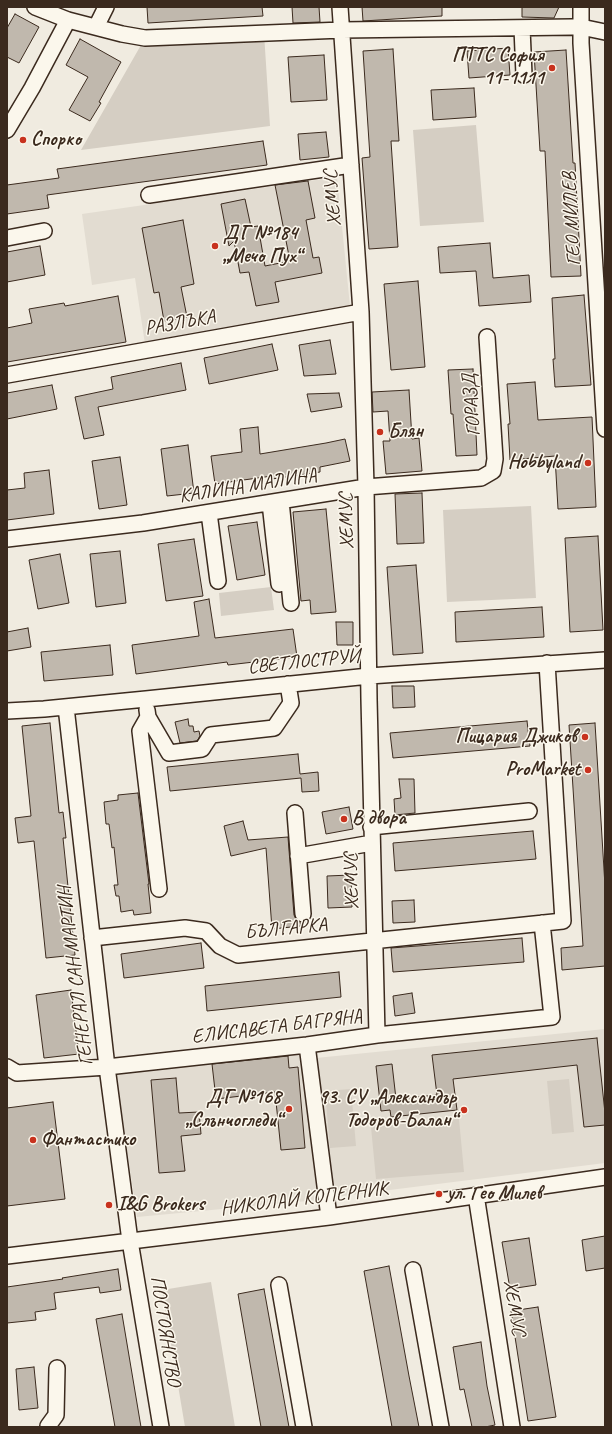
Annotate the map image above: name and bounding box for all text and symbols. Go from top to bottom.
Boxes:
place label: ПТТС София 11-1111 [452,44,544,91]
marker: ПТТС София 11-1111 [547,63,557,73]
place label: Спорко [31,128,81,152]
marker: Спорко [18,135,28,145]
street label: ХЕМУС [319,169,347,227]
street label: ГЕО МИЛЕВ [558,172,586,266]
place label: ДГ №184 „Мечо Пух“ [223,222,301,269]
marker: ДГ №184 „Мечо Пух“ [210,241,220,251]
street label: РАЗЛЪКА [143,305,217,341]
street label: ГОРАЗД [458,373,486,437]
place label: Блян [388,420,423,444]
marker: Блян [375,427,385,437]
place label: Hobbyland [508,451,580,475]
marker: Hobbyland [583,458,593,468]
street label: КАЛИНА МАЛИНА [178,463,318,509]
street label: ХЕМУС [335,493,359,549]
street label: СВЕТЛОСТРУЙ [247,644,361,680]
place label: Пицария Джиков [455,725,577,749]
marker: Пицария Джиков [580,732,590,742]
place label: ProMarket [505,758,580,782]
marker: ProMarket [583,765,593,775]
place label: В двора [352,807,406,831]
marker: В двора [339,814,349,824]
street label: ХЕМУС [340,853,364,909]
street label: ГЕНЕРАЛ САН МАРТИН [53,885,99,1067]
street label: БЪЛГАРКА [244,913,328,945]
street label: ЕЛИСАВЕТА БАГРЯНА [190,1005,364,1049]
place label: ДГ №168 „Слънчогледи“ [186,1086,281,1133]
place label: 93. СУ „Александър Тодоров-Балан“ [319,1086,456,1133]
marker: ДГ №168 „Слънчогледи“ [284,1104,294,1114]
marker: 93. СУ „Александър Тодоров-Балан“ [459,1105,469,1115]
place label: Фантастико [41,1128,135,1152]
marker: Фантастико [28,1135,38,1145]
street label: НИКОЛАЙ КОПЕРНИК [219,1177,389,1221]
place label: ул. Гео Милев [447,1182,542,1206]
marker: ул. Гео Милев [434,1189,444,1199]
place label: I&G Brokers [117,1193,204,1217]
marker: I&G Brokers [104,1200,114,1210]
street label: ПОСТОЯНСТВО [144,1274,186,1388]
street label: ХЕМУС [498,1278,530,1338]

